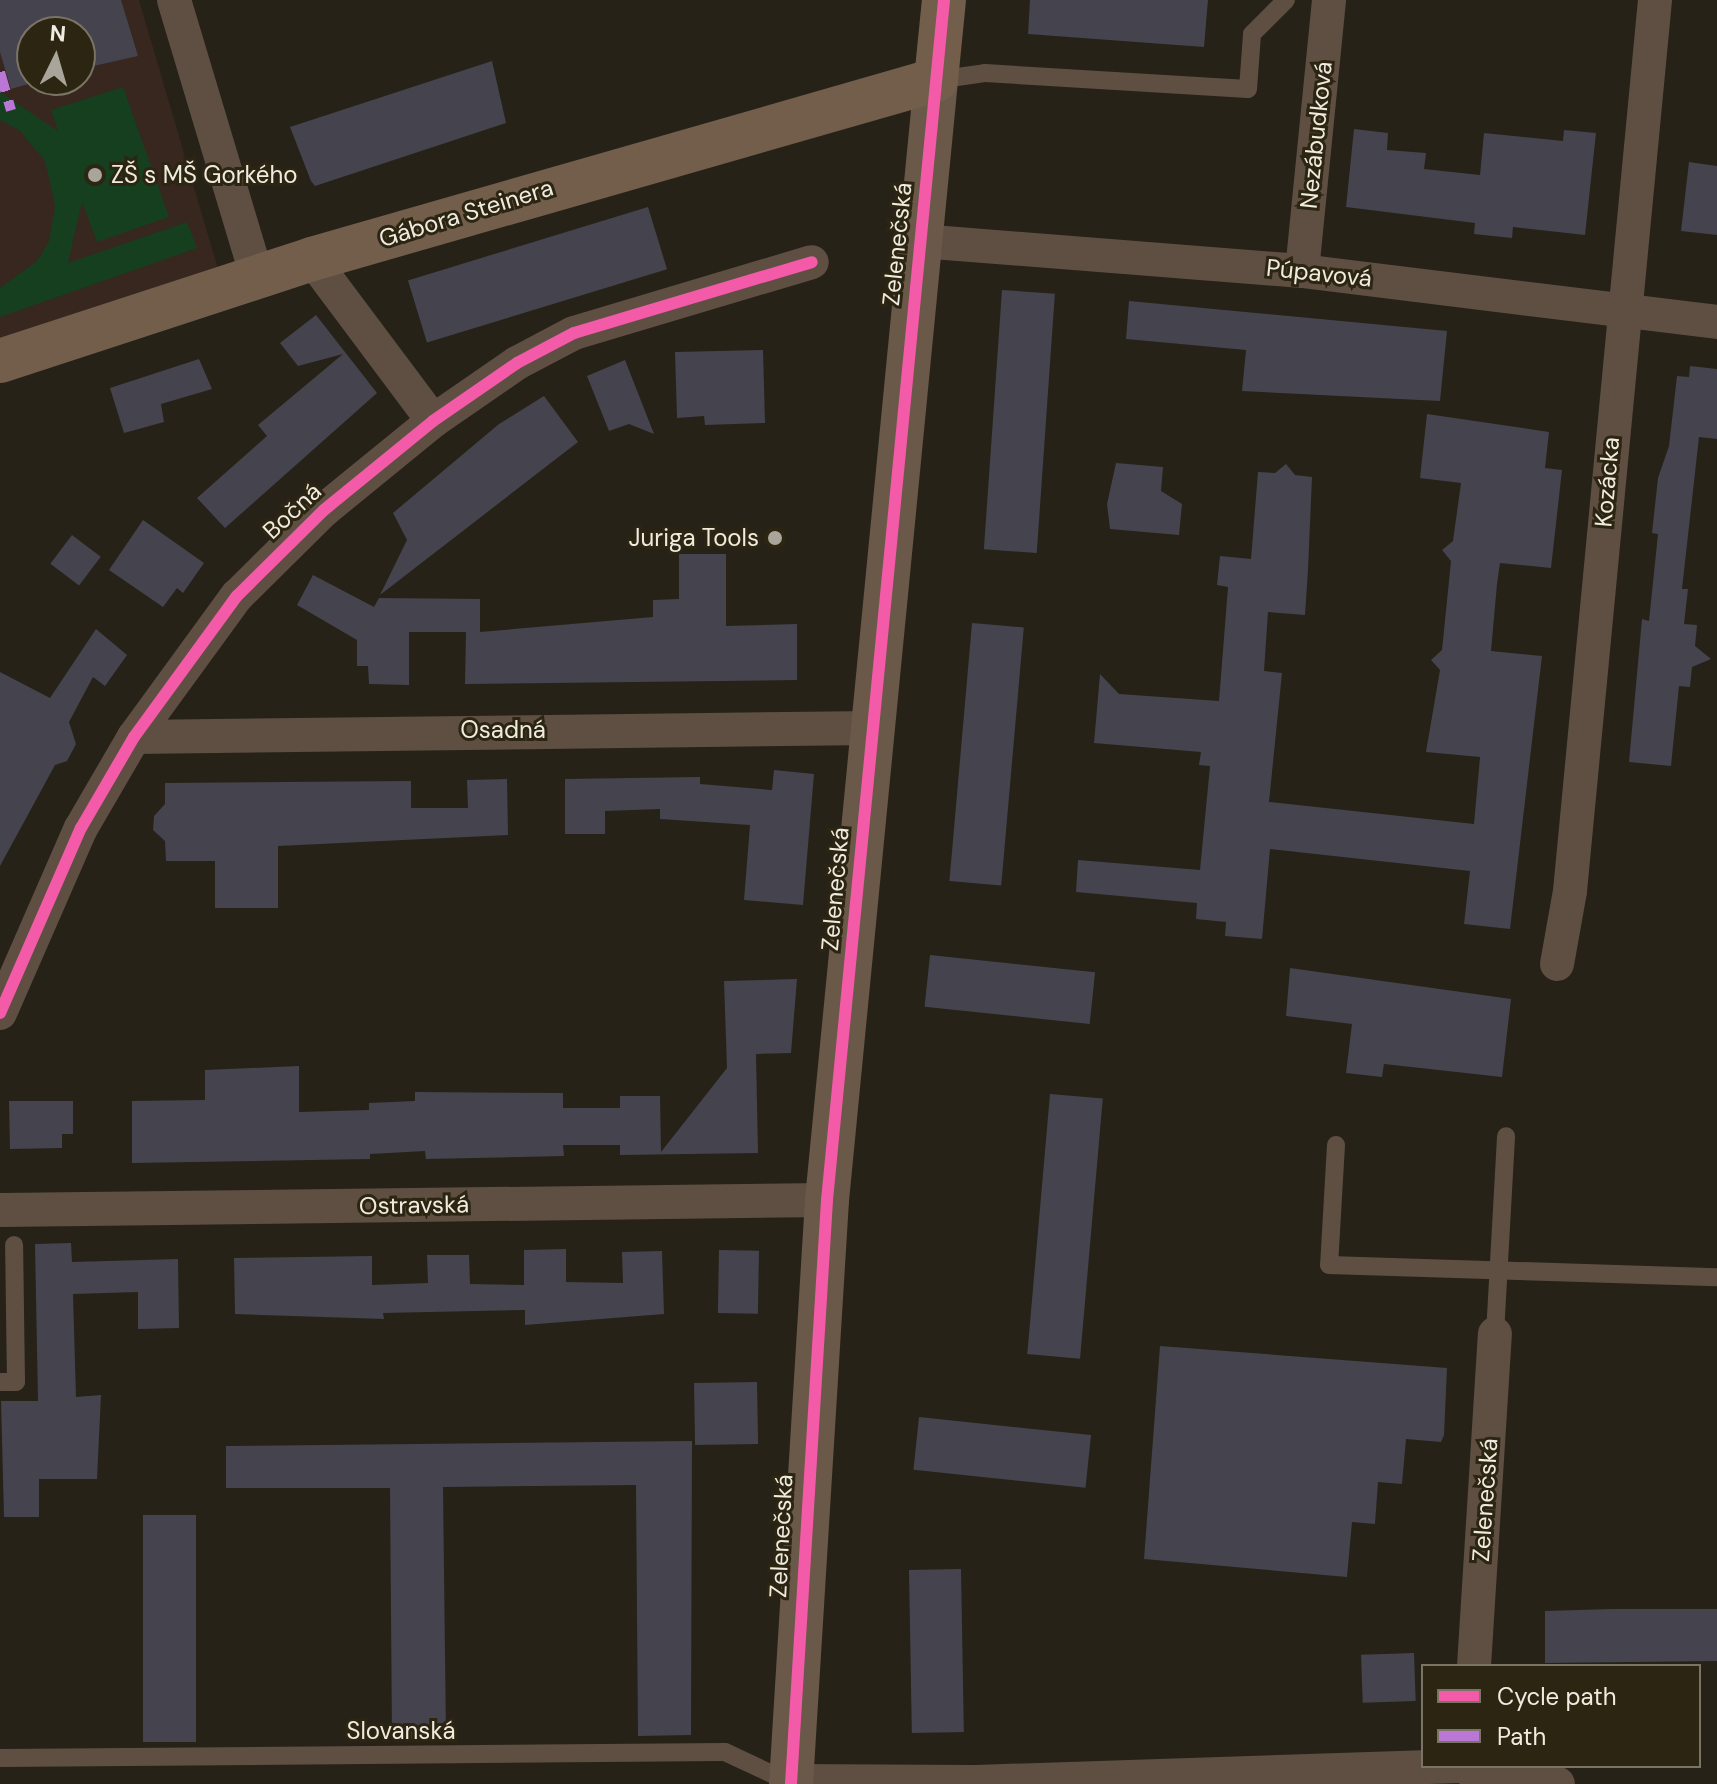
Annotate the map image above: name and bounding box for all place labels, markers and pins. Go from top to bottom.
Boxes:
place label: ZŠ s MŠ Gorkého [111,161,297,189]
marker: ZŠ s MŠ Gorkého [86,166,104,184]
place label: Juriga Tools [629,524,759,552]
marker: Juriga Tools [766,529,784,547]

